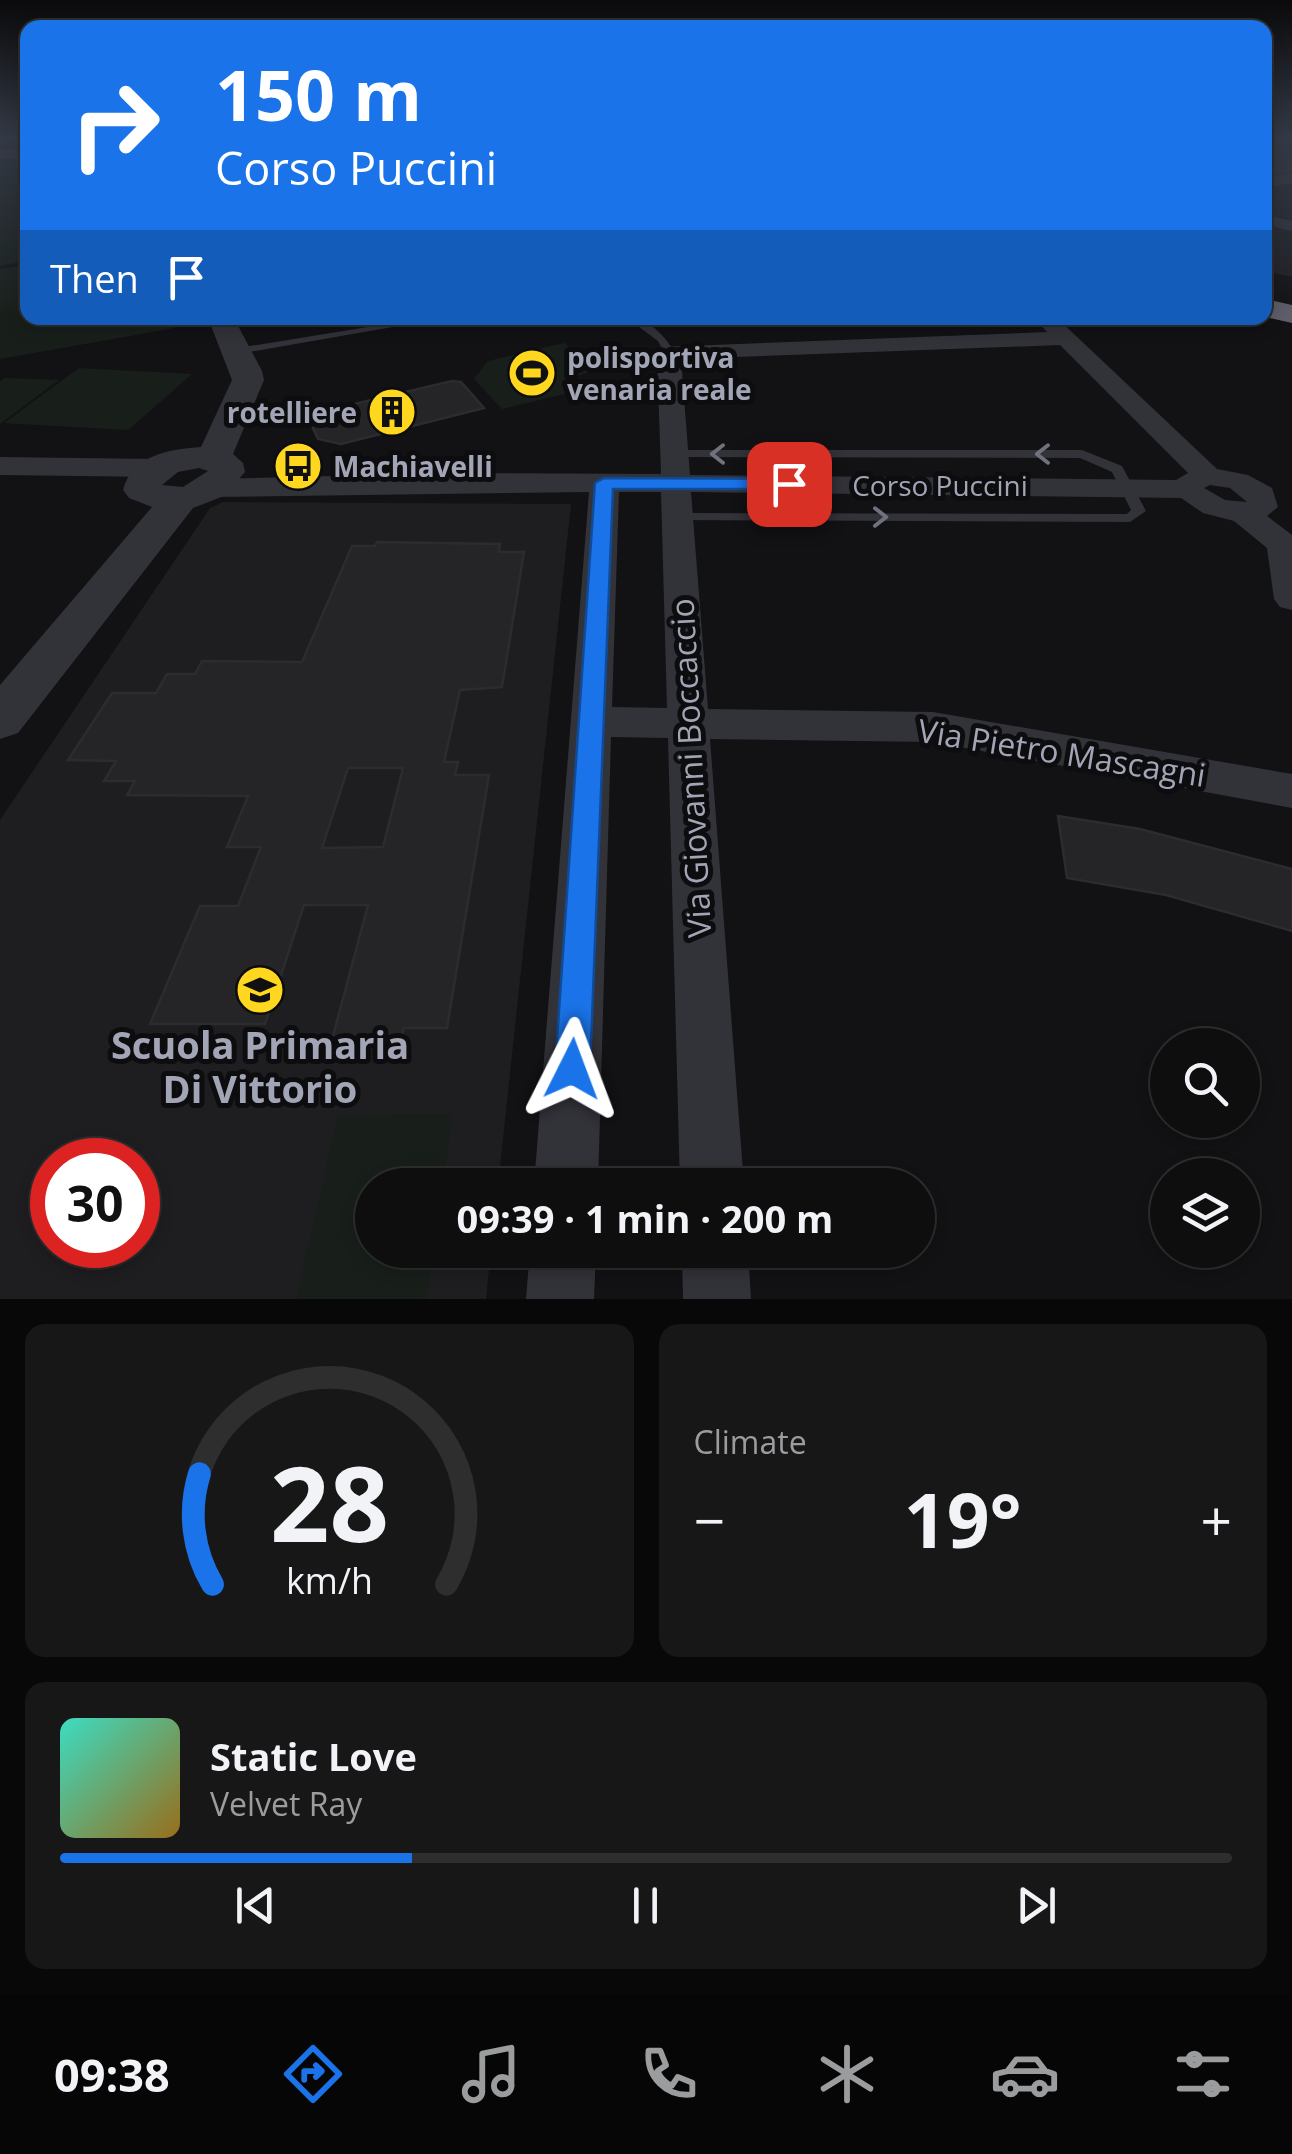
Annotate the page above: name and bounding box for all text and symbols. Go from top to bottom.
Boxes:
text: 150 m [215,46,422,142]
icon: right [50,60,180,190]
text: Corso Puccini [215,137,497,198]
icon: arrive [159,250,214,305]
text: Then [50,252,139,304]
place label: polisportiva venaria reale [567,338,752,408]
sports icon: polisportiva venaria reale [506,347,558,399]
building icon: rotelliere [366,386,418,438]
place label: rotelliere [227,393,357,431]
bus stop icon: Machiavelli [272,440,324,492]
pin [747,442,832,527]
one-way arrow [709,443,724,465]
one-way arrow [1034,443,1050,465]
place label: Machiavelli [333,447,493,485]
icon: arrive [762,457,817,512]
street label: Corso Puccini [852,466,1028,504]
one-way arrow [874,506,889,528]
street label: Via Giovanni Boccaccio [660,597,720,939]
street label: Via Pietro Mascagni [915,708,1209,796]
school or university icon: Scuola Primaria Di Vittorio [234,964,286,1016]
position arrow [520,1017,624,1121]
place label: Scuola Primaria Di Vittorio [111,1018,409,1114]
map controls [1150,1028,1260,1268]
button: search [1150,1028,1260,1138]
speed limit sign: 30 [30,1138,160,1268]
button: layers [1150,1158,1260,1268]
text: 09:39 · 1 min · 200 m [457,1192,833,1244]
text: Climate [694,1420,807,1463]
text: 28 [270,1431,389,1572]
text: 19° [904,1468,1022,1570]
text: − [694,1482,725,1557]
text: + [1201,1482,1232,1557]
text: km/h [286,1556,373,1604]
text: Static Love [210,1730,417,1782]
text: Velvet Ray [210,1782,362,1825]
icon: previous [228,1878,283,1933]
icon: pause [618,1878,673,1933]
icon: next [1009,1878,1064,1933]
icon: directions [278,2039,348,2109]
icon: music [456,2039,526,2109]
icon: phone [634,2039,704,2109]
icon: climate [812,2039,882,2109]
icon: car [990,2039,1060,2109]
icon: filters [1168,2039,1238,2109]
text: 09:38 [54,2044,170,2105]

